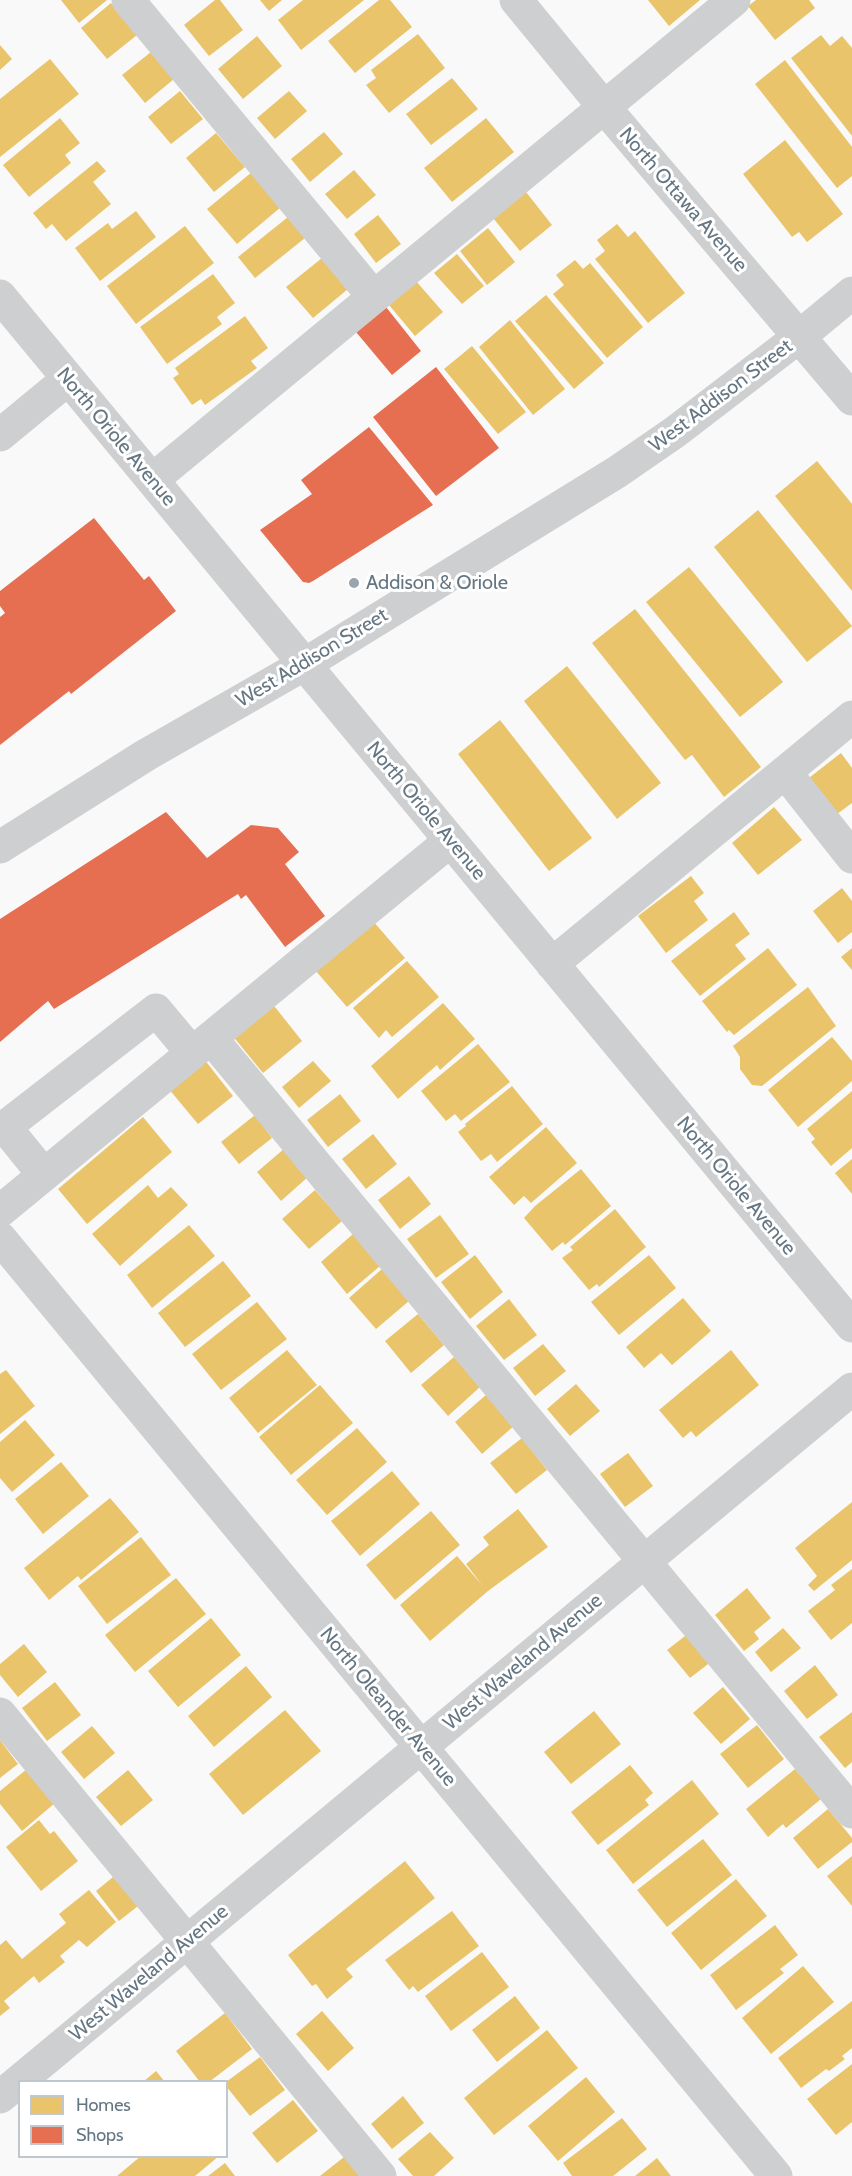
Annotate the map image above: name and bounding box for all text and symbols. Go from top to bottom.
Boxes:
street label: North Ottawa Avenue [614,123,752,277]
street label: West Addison Street [645,334,797,458]
street label: North Oriole Avenue [51,363,181,511]
place label: Addison & Oriole [366,571,508,595]
marker: Addison & Oriole [347,576,361,590]
street label: West Addison Street [232,603,392,713]
street label: North Oriole Avenue [361,737,491,885]
street label: North Oriole Avenue [671,1112,801,1260]
street label: West Waveland Avenue [439,1589,607,1735]
street label: North Oleander Avenue [315,1623,461,1791]
street label: West Waveland Avenue [65,1900,233,2046]
legend [18,2080,228,2158]
text: Homes [76,2094,131,2116]
text: Shops [76,2124,124,2146]

